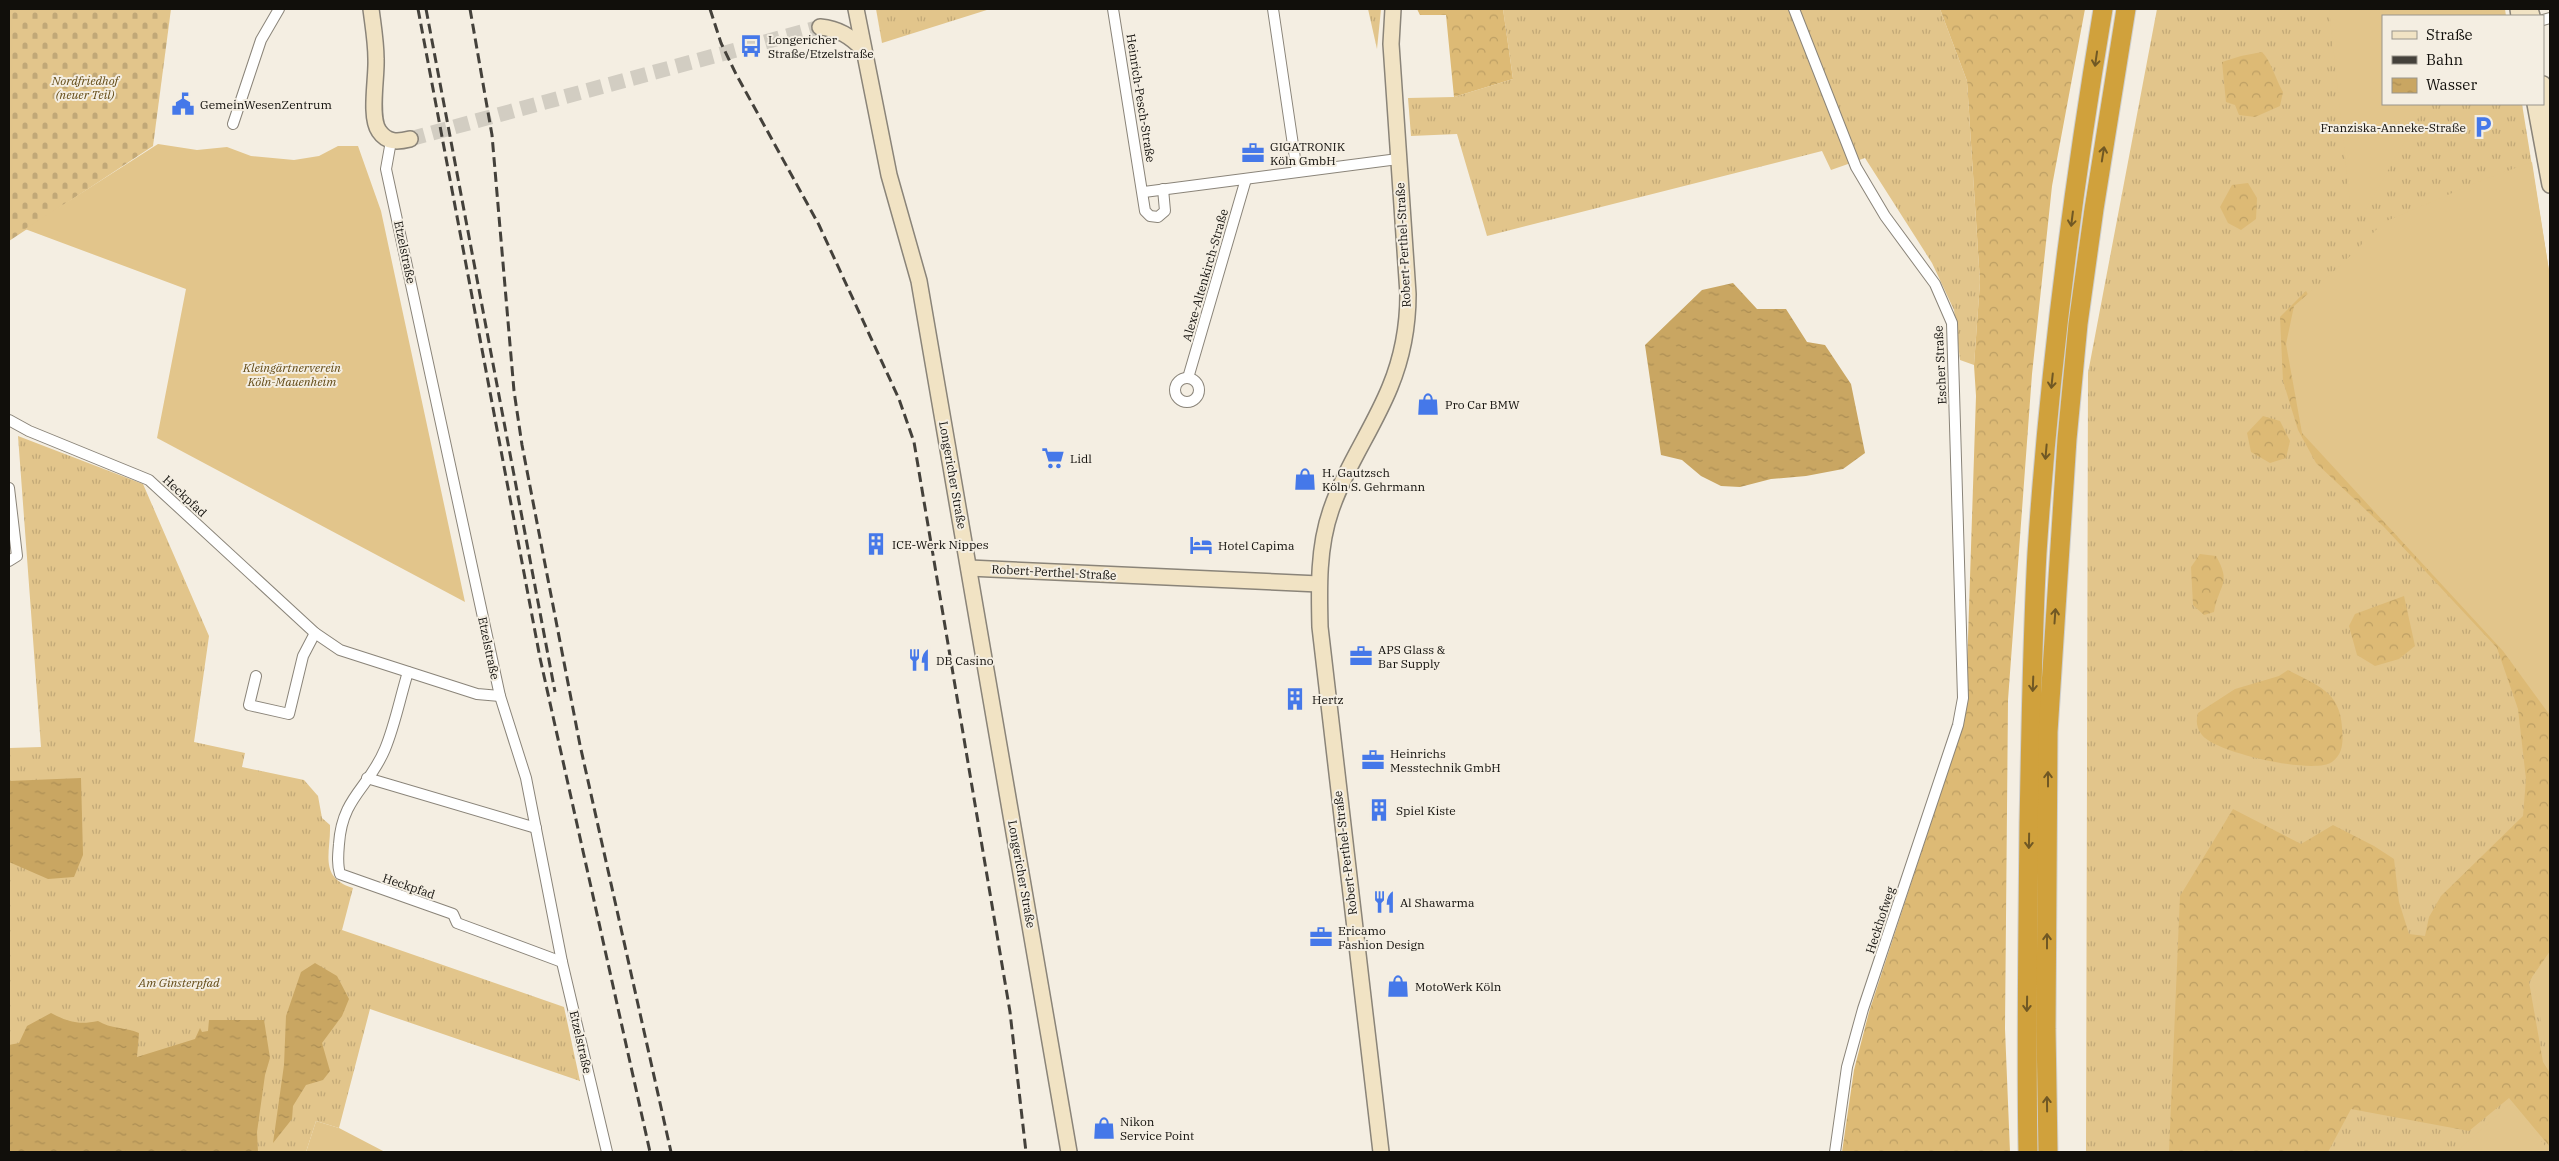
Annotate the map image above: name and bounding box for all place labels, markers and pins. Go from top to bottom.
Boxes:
place label: Longericher Straße/Etzelstraße [768,32,874,61]
bus stop icon: Longericher Straße/Etzelstraße [738,33,764,59]
public building icon: GemeinWesenZentrum [170,91,196,117]
place label: GemeinWesenZentrum [200,97,332,112]
parking icon: Franziska-Anneke-Straße [2470,114,2496,140]
place label: Franziska-Anneke-Straße [2320,120,2466,135]
place label: GIGATRONIK Köln GmbH [1270,139,1346,168]
office icon: GIGATRONIK Köln GmbH [1240,140,1266,166]
shop icon: Pro Car BMW [1415,391,1441,417]
place label: Pro Car BMW [1445,397,1520,412]
supermarket icon: Lidl [1040,445,1066,471]
place label: Lidl [1070,451,1092,466]
place label: H. Gautzsch Köln S. Gehrmann [1322,465,1426,494]
shop icon: H. Gautzsch Köln S. Gehrmann [1292,466,1318,492]
building icon: ICE-Werk Nippes [863,531,889,557]
hotel icon: Hotel Capima [1188,532,1214,558]
place label: ICE-Werk Nippes [892,537,989,552]
place label: Hotel Capima [1218,538,1295,553]
place label: APS Glass & Bar Supply [1378,642,1446,671]
office icon: APS Glass & Bar Supply [1348,643,1374,669]
restaurant icon: DB Casino [906,647,932,673]
place label: DB Casino [936,653,994,668]
building icon: Hertz [1282,686,1308,712]
place label: Hertz [1312,692,1344,707]
place label: Heinrichs Messtechnik GmbH [1390,746,1501,775]
office icon: Heinrichs Messtechnik GmbH [1360,747,1386,773]
building icon: Spiel Kiste [1366,797,1392,823]
place label: Spiel Kiste [1396,803,1456,818]
restaurant icon: Al Shawarma [1371,889,1397,915]
place label: Al Shawarma [1400,895,1475,910]
place label: Ericamo Fashion Design [1338,923,1425,952]
office icon: Ericamo Fashion Design [1308,924,1334,950]
shop icon: MotoWerk Köln [1385,973,1411,999]
place label: MotoWerk Köln [1415,979,1502,994]
place label: Nikon Service Point [1120,1114,1194,1143]
shop icon: Nikon Service Point [1091,1115,1117,1141]

